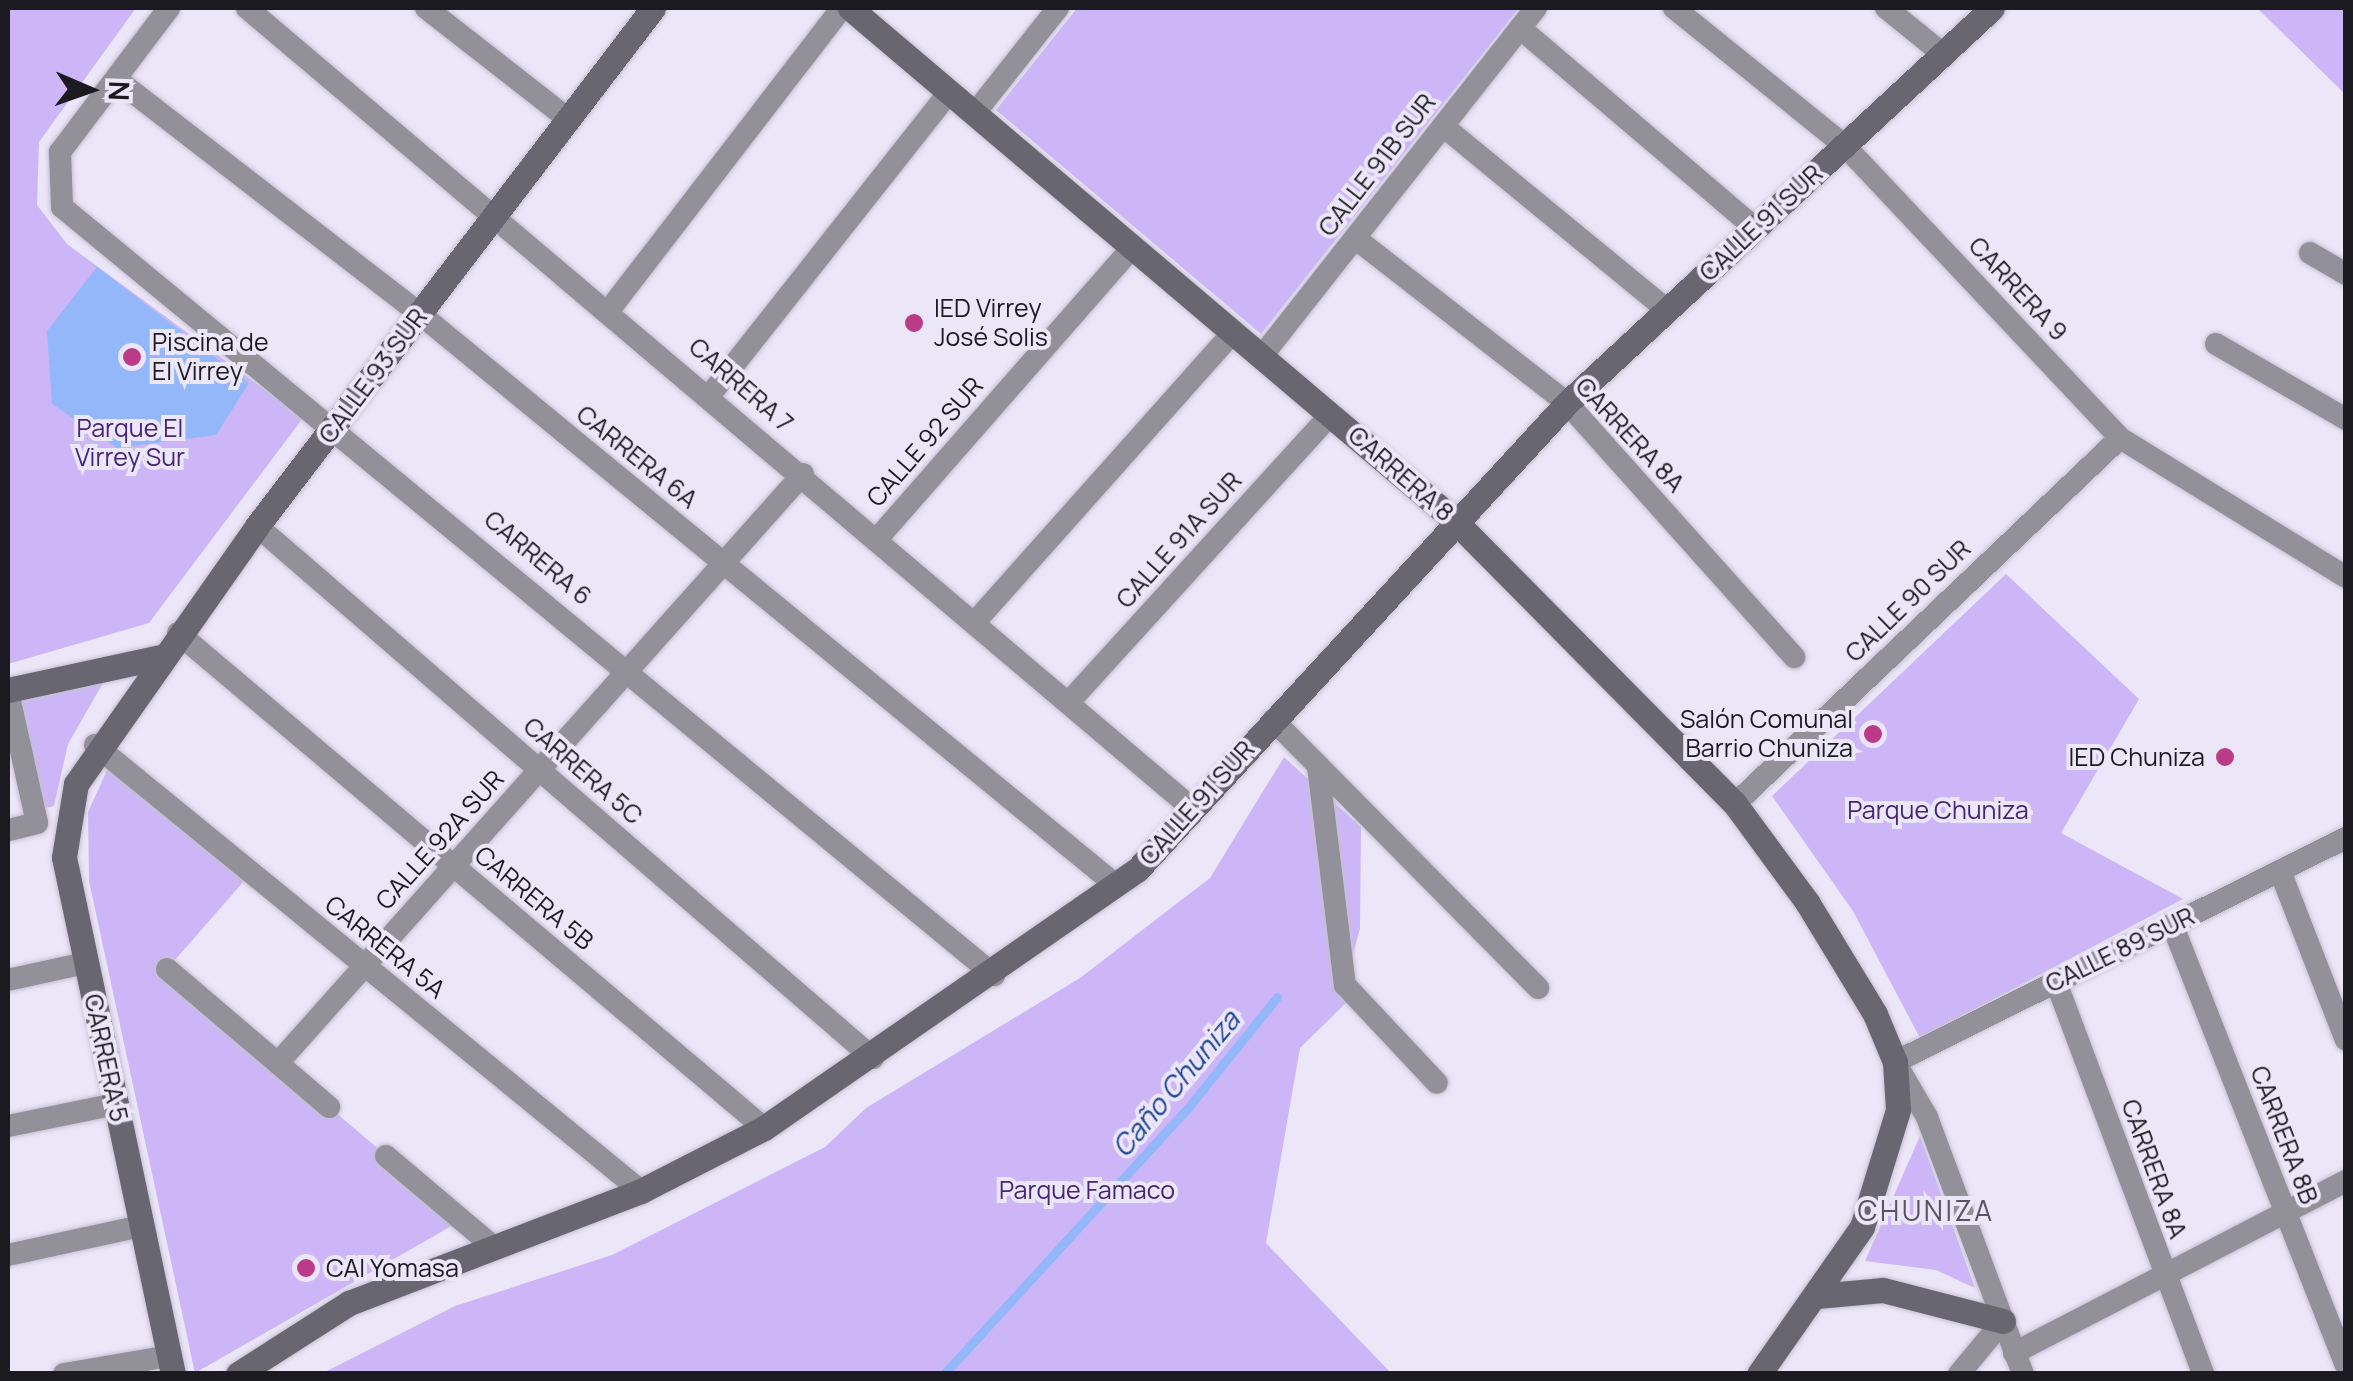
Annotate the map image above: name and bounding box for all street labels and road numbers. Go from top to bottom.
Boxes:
street label: CALLE 91B SUR [1312,88,1442,242]
street label: CALLE 91 SUR [1693,158,1829,288]
street label: CARRERA 9 [1962,231,2074,347]
street label: CALLE 93 SUR [313,303,433,449]
street label: CARRERA 7 [683,332,799,438]
street label: CALLE 92 SUR [861,371,989,513]
street label: CARRERA 8A [1569,371,1691,499]
street label: CARRERA 6A [570,399,704,515]
street label: CARRERA 8 [1342,420,1460,528]
street label: CALLE 91A SUR [1110,466,1248,614]
street label: CARRERA 6 [478,504,598,612]
street label: CALLE 90 SUR [1839,534,1977,668]
street label: CARRERA 5C [517,711,649,831]
street label: CALLE 91 SUR [1133,735,1261,871]
street label: CALLE 92A SUR [370,764,510,916]
street label: CARRERA 5B [469,840,599,956]
street label: CARRERA 5A [319,889,451,1005]
street label: CALLE 89 SUR [2041,901,2199,999]
street label: CARRERA 5 [78,991,134,1125]
street label: CARRERA 8B [2244,1062,2324,1208]
street label: CARRERA 8A [2115,1095,2193,1243]

